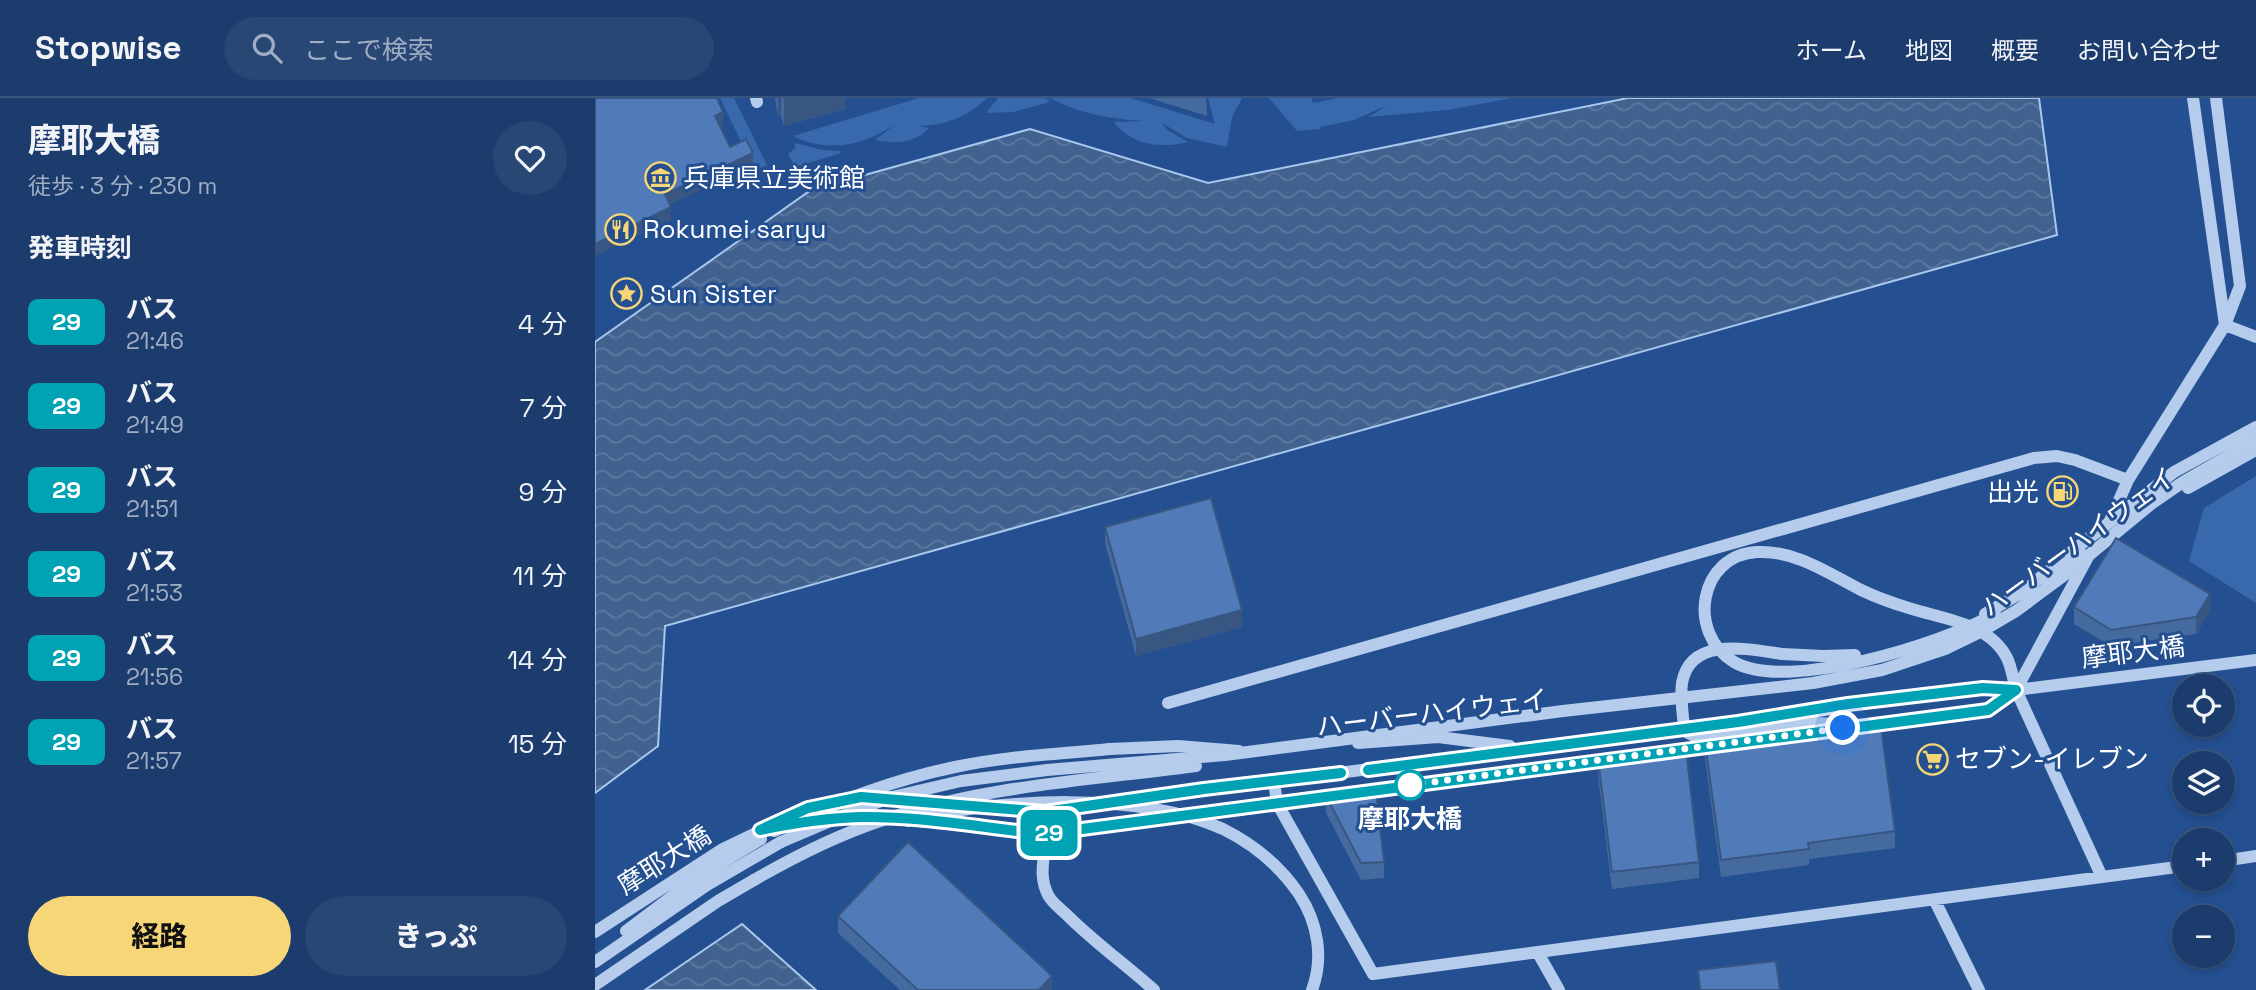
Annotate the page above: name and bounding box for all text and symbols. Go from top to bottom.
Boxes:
search box [224,17,714,80]
text: Stopwise [35,27,182,69]
icon: search [248,29,286,67]
text: ここで検索 [304,33,434,67]
text: ホーム [1796,35,1867,66]
text: 地図 [1905,35,1953,66]
text: 概要 [1991,35,2039,66]
text: お問い合わせ [2077,35,2221,66]
text: 摩耶大橋 [28,120,160,162]
button: heart [493,121,567,195]
museum icon: 兵庫県立美術館 [643,161,677,195]
place label: 兵庫県立美術館 [683,161,865,195]
text: 徒歩 · 3 分 · 230 m [28,171,217,201]
restaurant icon: Rokumei saryu [603,212,637,246]
place label: Rokumei saryu [643,212,826,246]
text: 発車時刻 [28,231,132,265]
place icon: Sun Sister [610,277,644,311]
place label: Sun Sister [650,277,777,311]
text: バス [126,292,178,326]
text: 29 [52,306,81,337]
text: 4 分 [518,307,567,341]
text: 21:46 [126,326,184,356]
text: バス [126,376,178,410]
text: 29 [52,390,81,421]
text: 7 分 [520,391,567,425]
text: 21:49 [126,410,184,440]
text: バス [126,460,178,494]
street label: ハーバーハイウェイ [1974,460,2182,624]
text: 29 [52,474,81,505]
text: 9 分 [518,475,567,509]
place label: 出光 [1987,475,2039,509]
fuel station icon: 出光 [2045,475,2079,509]
text: 21:51 [126,494,178,524]
text: バス [126,544,178,578]
text: 29 [52,558,81,589]
text: 11 分 [513,559,567,593]
text: 21:53 [126,578,183,608]
text: バス [126,628,178,662]
street label: 摩耶大橋 [2079,629,2187,675]
text: 29 [52,642,81,673]
text: 14 分 [507,643,567,677]
text: 21:56 [126,662,183,692]
map controls [2172,674,2235,968]
button: locate [2172,674,2235,737]
street label: ハーバーハイウェイ [1314,682,1550,744]
your location [1825,710,1860,745]
text: バス [126,712,178,746]
text: 29 [52,726,81,757]
text: 15 分 [508,727,567,761]
supermarket icon: セブン-イレブン [1915,742,1949,776]
place label: セブン-イレブン [1955,742,2149,776]
text: 21:57 [126,746,182,776]
button: layers [2172,751,2235,814]
marker: 摩耶大橋 [1395,770,1425,800]
place label: 摩耶大橋 [1358,802,1462,836]
line badge: 29 [1017,810,1081,856]
text: 29 [1035,817,1064,848]
street label: 摩耶大橋 [611,818,717,902]
button: + [2172,828,2235,891]
button: 経路 [28,896,291,976]
button: きっぷ [305,896,567,976]
button: − [2172,905,2235,968]

